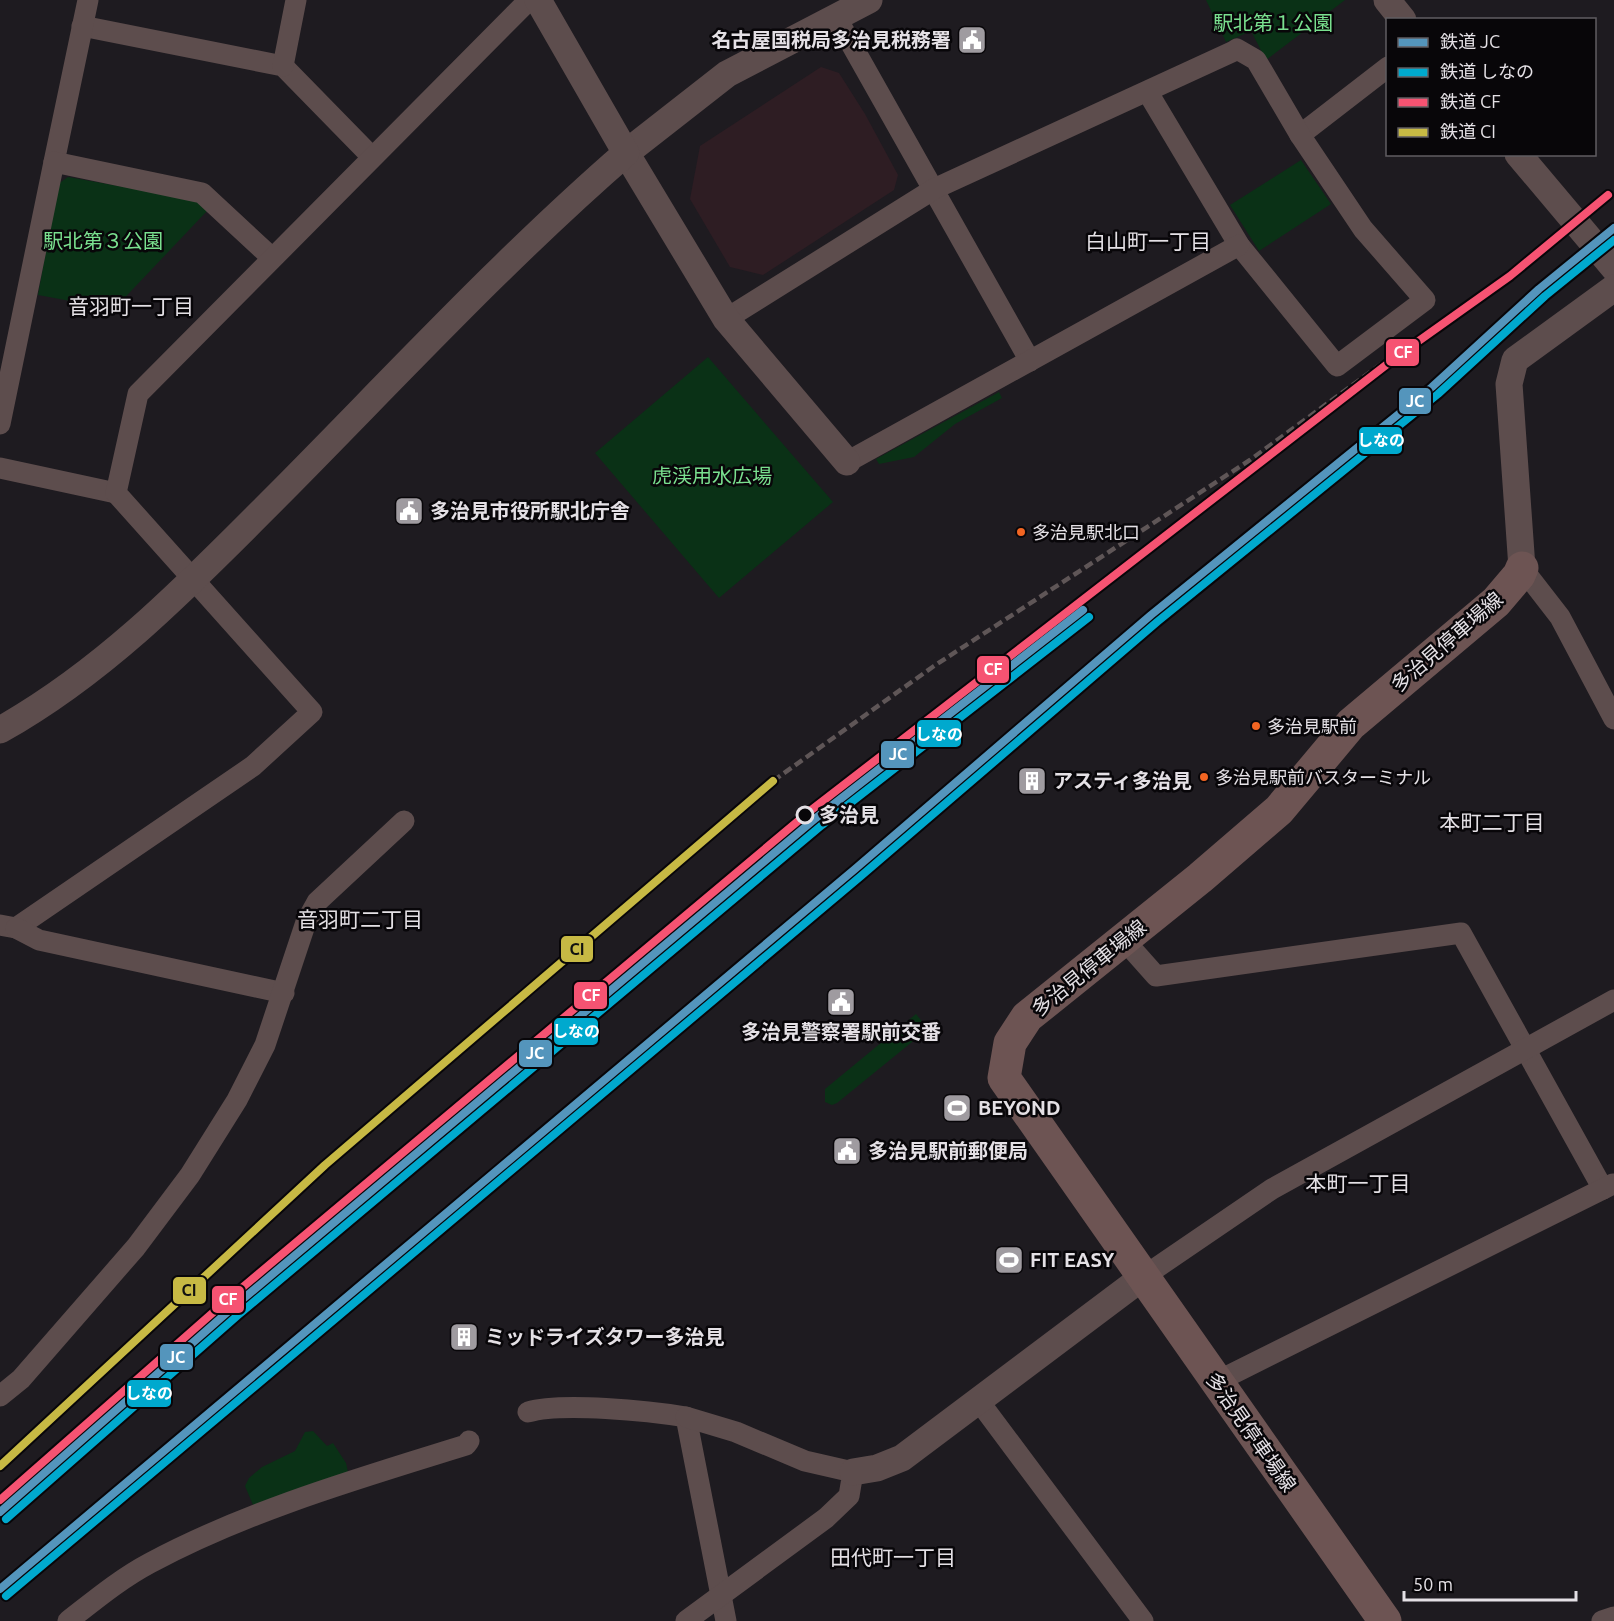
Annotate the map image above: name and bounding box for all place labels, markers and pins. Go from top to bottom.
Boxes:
public building icon: 名古屋国税局多治見税務署 [956,24,988,56]
place label: 名古屋国税局多治見税務署 [711,28,951,51]
public building icon: 多治見市役所駅北庁舎 [393,495,425,527]
place label: 多治見市役所駅北庁舎 [430,499,630,522]
place label: 多治見駅北口 [1032,522,1140,542]
marker: 多治見駅北口 [1015,526,1027,538]
place label: 多治見駅前 [1267,716,1357,736]
marker: 多治見駅前 [1250,720,1262,732]
building icon: アスティ多治見 [1016,765,1048,797]
place label: 多治見駅前バスターミナル [1215,767,1431,787]
place label: アスティ多治見 [1053,769,1192,792]
marker: 多治見駅前バスターミナル [1198,771,1210,783]
place label: 多治見 [819,803,879,826]
marker: 多治見 [796,806,814,824]
public building icon: 多治見警察署駅前交番 [825,986,857,1018]
place label: 多治見警察署駅前交番 [741,1020,941,1043]
sports icon: BEYOND [941,1092,973,1124]
place label: BEYOND [978,1096,1061,1119]
public building icon: 多治見駅前郵便局 [831,1135,863,1167]
place label: 多治見駅前郵便局 [868,1139,1028,1162]
sports icon: FIT EASY [993,1244,1025,1276]
place label: FIT EASY [1030,1248,1115,1271]
building icon: ミッドライズタワー多治見 [448,1321,480,1353]
place label: ミッドライズタワー多治見 [485,1325,724,1348]

